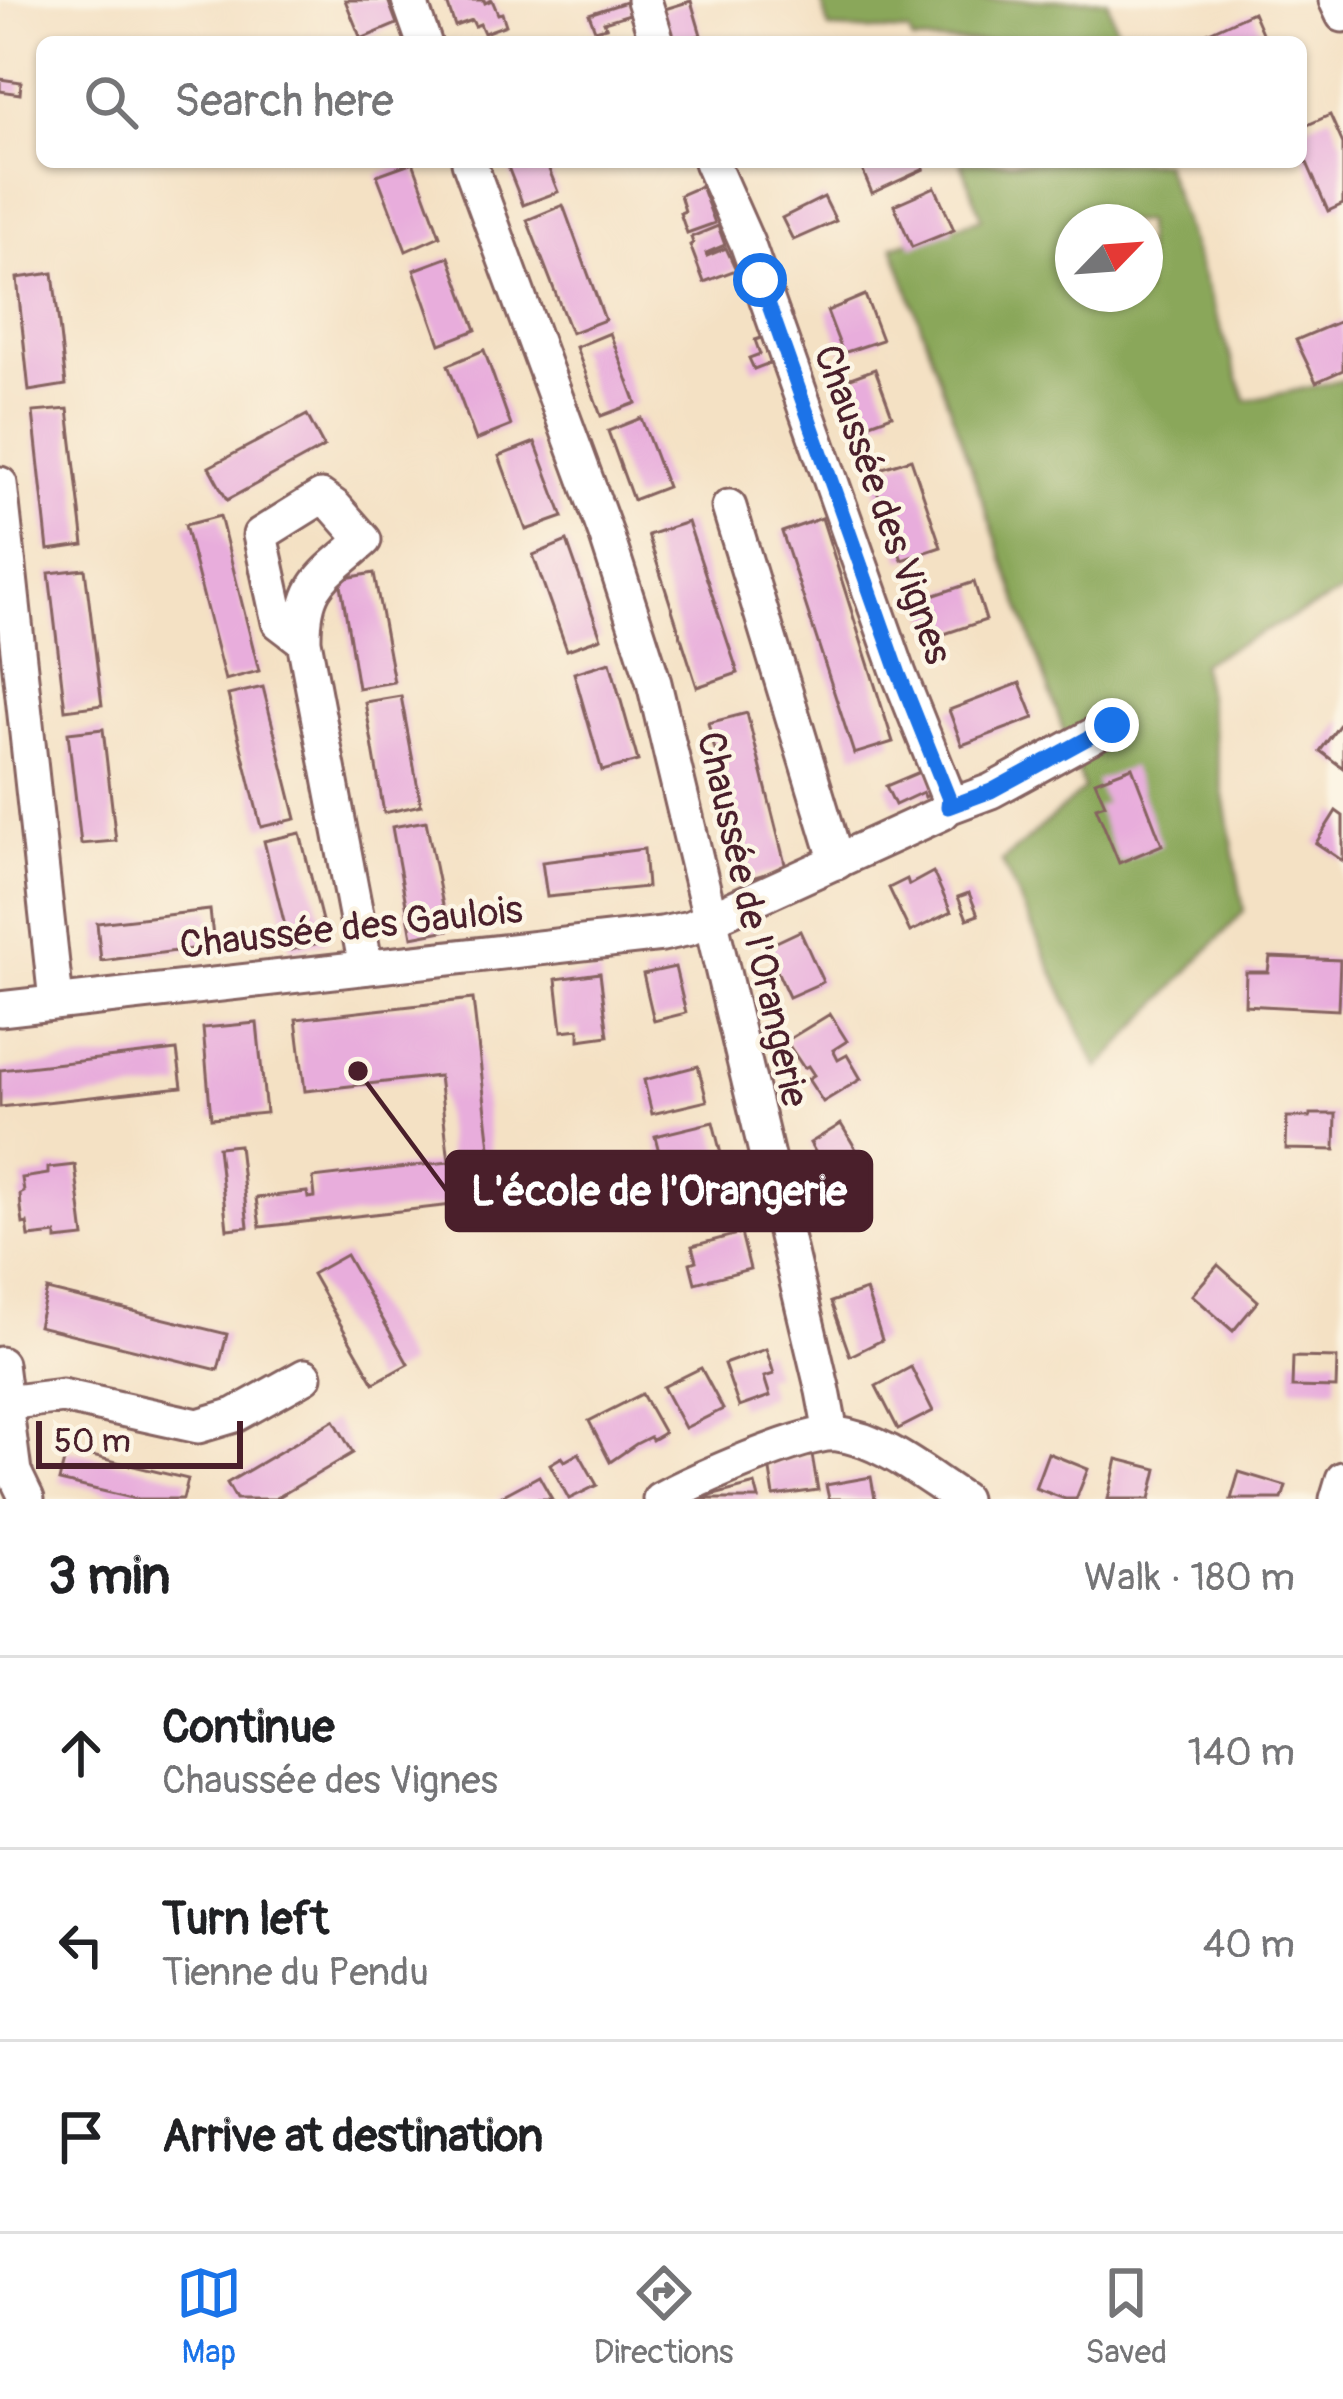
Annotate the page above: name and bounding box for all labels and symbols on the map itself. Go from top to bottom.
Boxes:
north arrow [1055,204,1163,312]
route start [733,253,787,307]
street label: Chaussée des Vignes [802,338,963,671]
route end [1085,698,1139,752]
street label: Chaussée de l'Orangerie [686,727,820,1112]
street label: Chaussée des Gaulois [177,885,525,970]
callout: L'école de l'Orangerie [447,1152,871,1230]
text: L'école de l'Orangerie [471,1166,848,1218]
scale bar [36,1415,243,1468]

